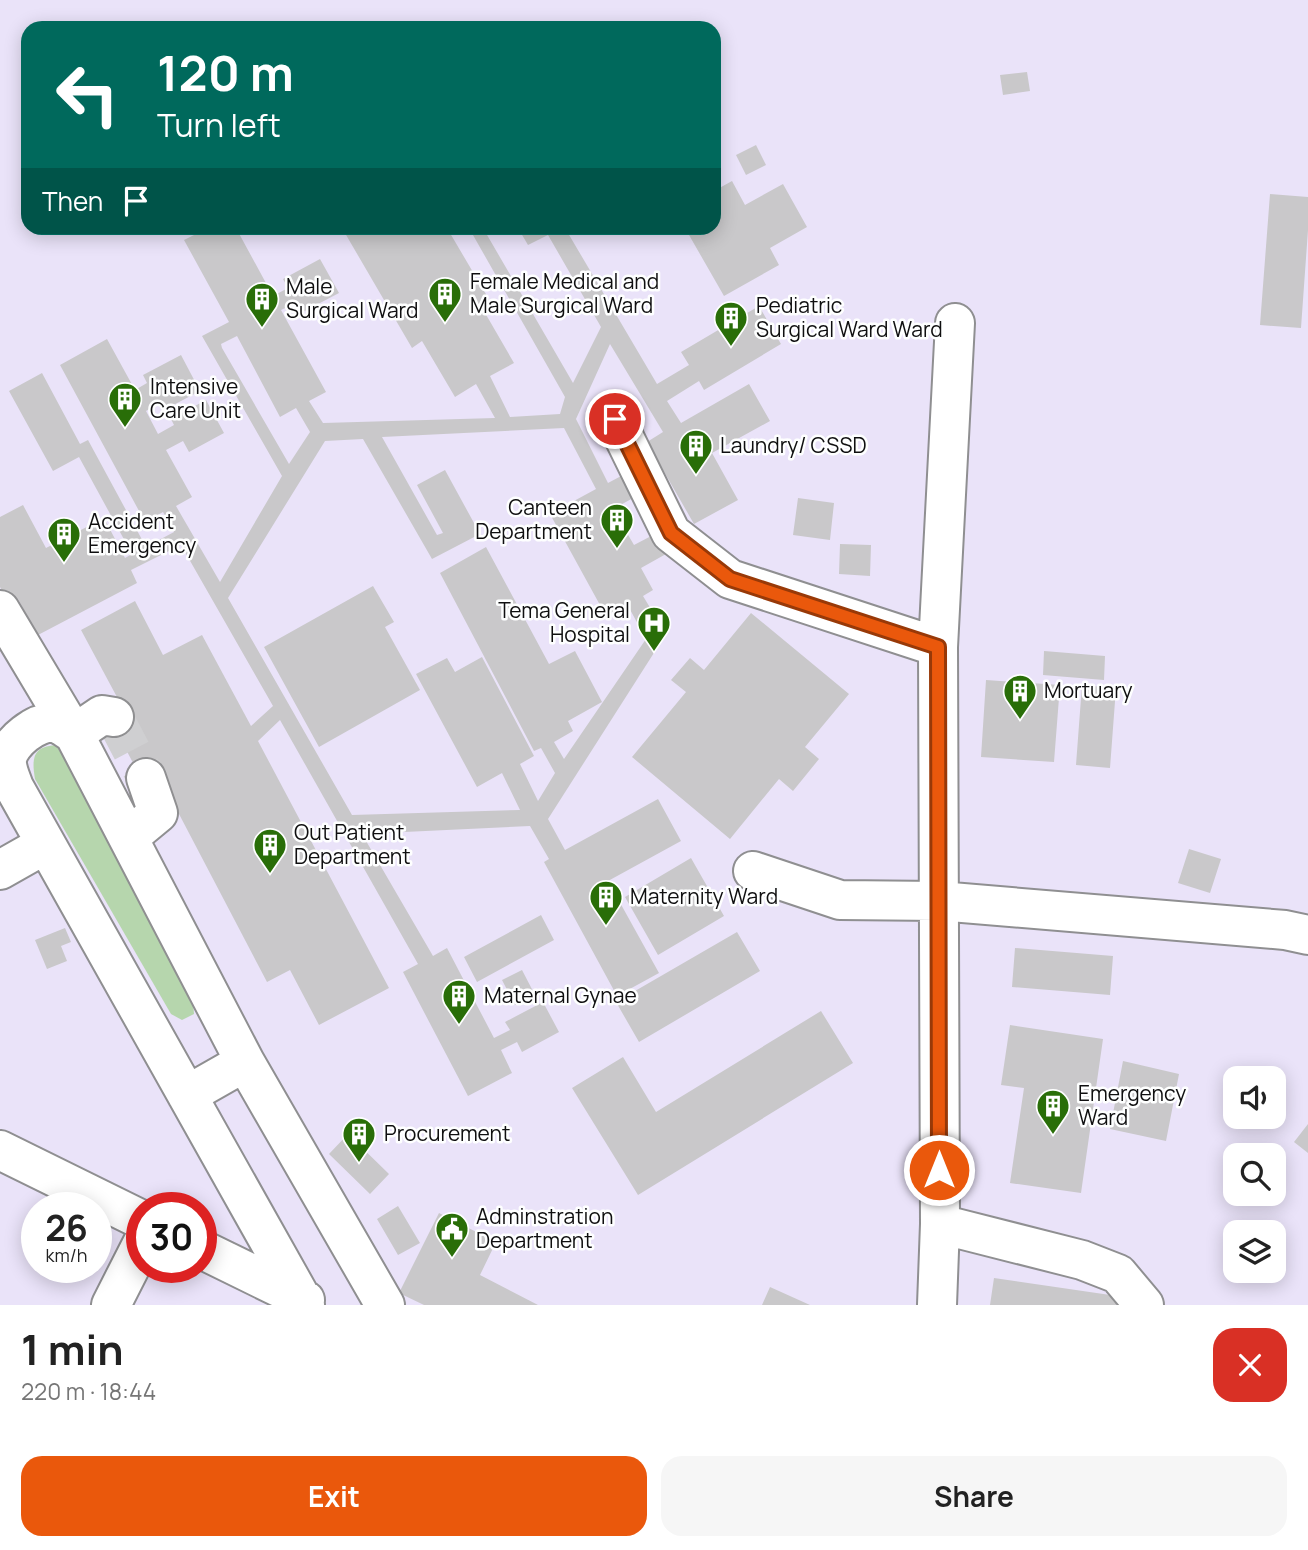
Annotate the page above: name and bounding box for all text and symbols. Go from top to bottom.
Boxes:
text: 120 m [157,39,294,106]
icon: left [42,49,133,140]
text: Turn left [157,103,281,147]
icon: arrive [117,182,155,220]
text: Then [42,183,103,219]
place label: Female Medical and Male Surgical Ward [470,267,659,319]
place label: Male Surgical Ward [286,272,418,324]
building icon: Female Medical and Male Surgical Ward [426,275,464,324]
building icon: Male Surgical Ward [243,280,281,329]
place label: Pediatric Surgical Ward Ward [756,291,943,343]
building icon: Pediatric Surgical Ward Ward [712,299,750,348]
place label: Intensive Care Unit [150,372,241,424]
building icon: Intensive Care Unit [106,380,144,429]
pin [585,389,645,449]
icon: arrive [596,400,634,438]
building icon: Laundry/ CSSD [677,427,715,476]
place label: Laundry/ CSSD [720,431,867,459]
place label: Canteen Department [475,493,592,545]
building icon: Canteen Department [598,501,636,550]
place label: Accident Emergency [88,507,196,559]
building icon: Accident Emergency [45,515,83,564]
place label: Tema General Hospital [498,596,630,648]
hospital icon: Tema General Hospital [635,604,673,653]
building icon: Mortuary [1001,672,1039,721]
place label: Mortuary [1044,676,1133,704]
place label: Out Patient Department [294,818,411,870]
building icon: Out Patient Department [251,826,289,875]
building icon: Maternity Ward [587,878,625,927]
place label: Maternity Ward [630,882,778,910]
building icon: Maternal Gynae [440,977,478,1026]
place label: Maternal Gynae [484,981,637,1009]
map controls [1223,1066,1286,1283]
button: sound [1223,1066,1286,1129]
place label: Emergency Ward [1078,1079,1186,1131]
building icon: Emergency Ward [1034,1087,1072,1136]
building icon: Procurement [340,1115,378,1164]
place label: Procurement [384,1119,510,1147]
position arrow [902,1133,976,1207]
button: search [1223,1143,1286,1206]
speed limit sign: 30 [126,1192,217,1283]
place label: Adminstration Department [476,1202,613,1254]
text: 26 [45,1204,88,1252]
public building icon: Adminstration Department [433,1210,471,1259]
button: layers [1223,1220,1286,1283]
text: km/h [46,1243,87,1267]
text: 1 min [21,1320,124,1378]
button: close [1213,1328,1287,1402]
text: 220 m · 18:44 [21,1375,156,1407]
button: Exit [21,1456,647,1536]
button: Share [661,1456,1287,1536]

